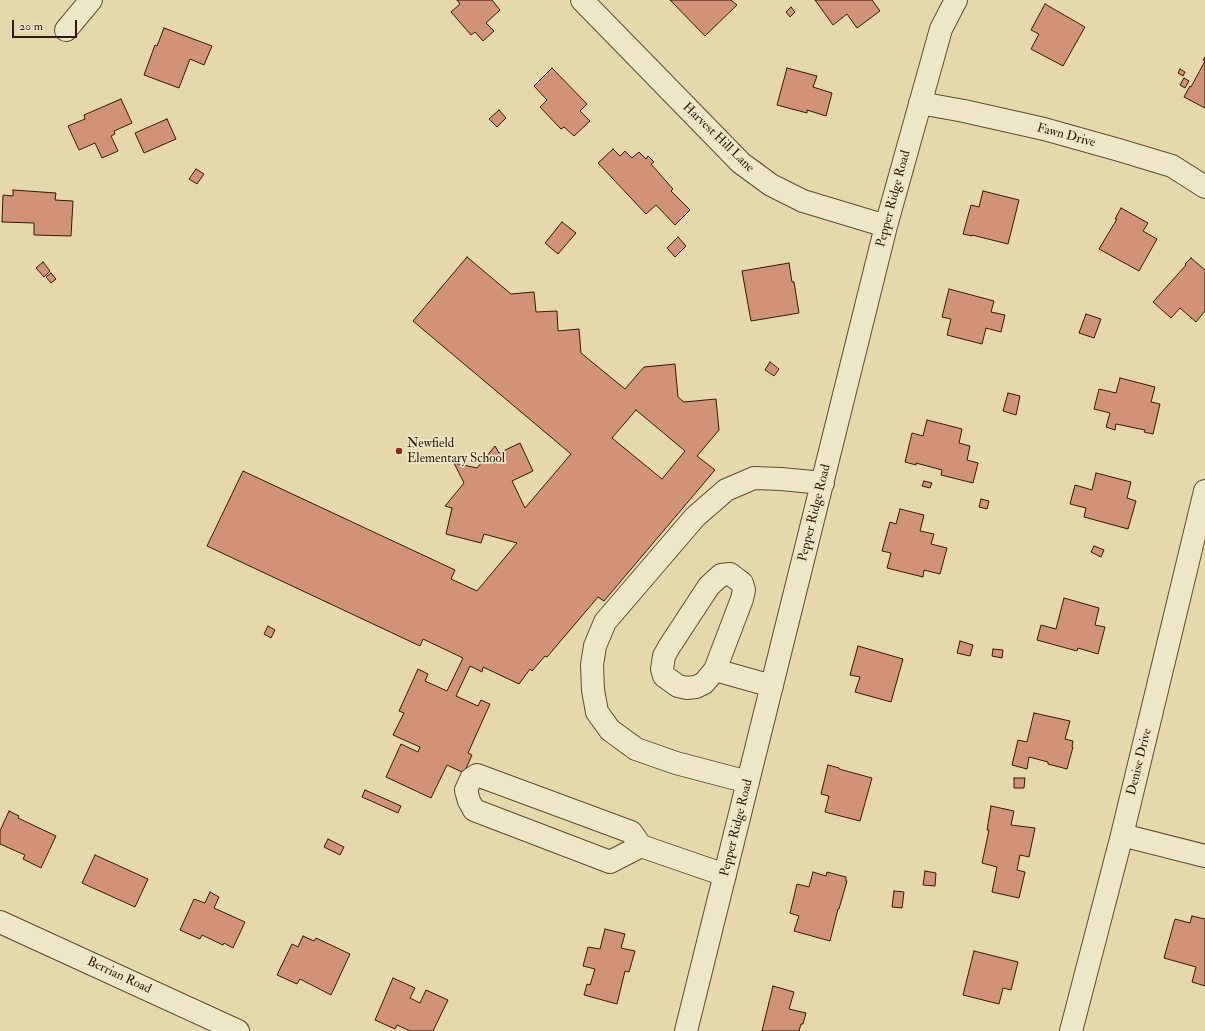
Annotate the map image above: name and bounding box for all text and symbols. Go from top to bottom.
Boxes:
scale bar [14,12,79,38]
text: 20 m [19,19,43,34]
street label: Harvest Hill Lane [679,100,757,176]
street label: Fawn Drive [1035,121,1097,151]
street label: Pepper Ridge Road [874,149,914,249]
place label: Newfield Elementary School [407,436,505,467]
marker: Newfield Elementary School [394,446,404,456]
street label: Pepper Ridge Road [795,463,835,563]
street label: Denise Drive [1124,727,1156,797]
street label: Pepper Ridge Road [717,778,757,878]
street label: Berrian Road [84,954,154,998]

